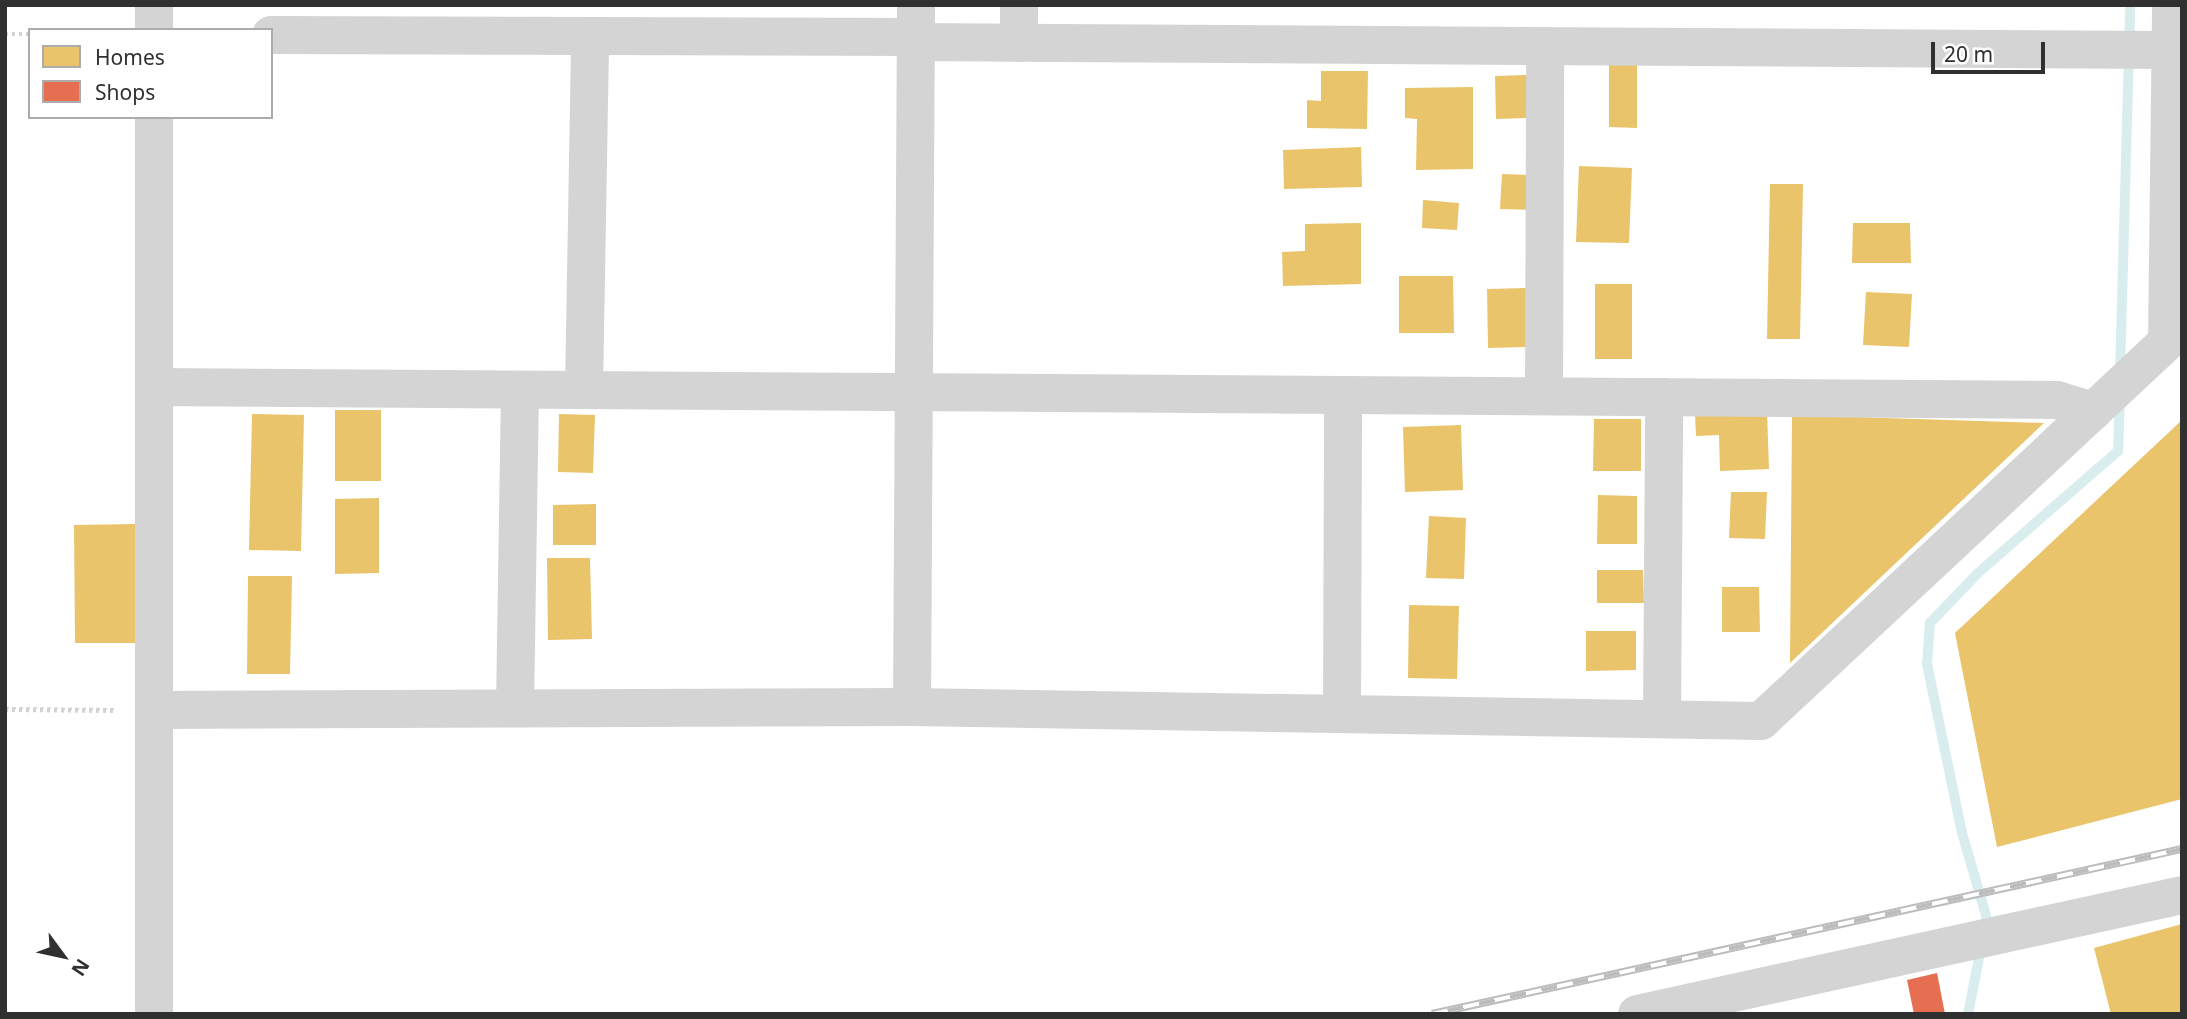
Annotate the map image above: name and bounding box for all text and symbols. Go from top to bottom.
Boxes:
legend [28,28,273,119]
scale bar [1935,28,2049,72]
text: 20 m [1944,40,1993,68]
text: Homes [95,43,165,71]
text: Shops [95,78,155,106]
north arrow [28,921,98,991]
text: N [66,954,96,981]

